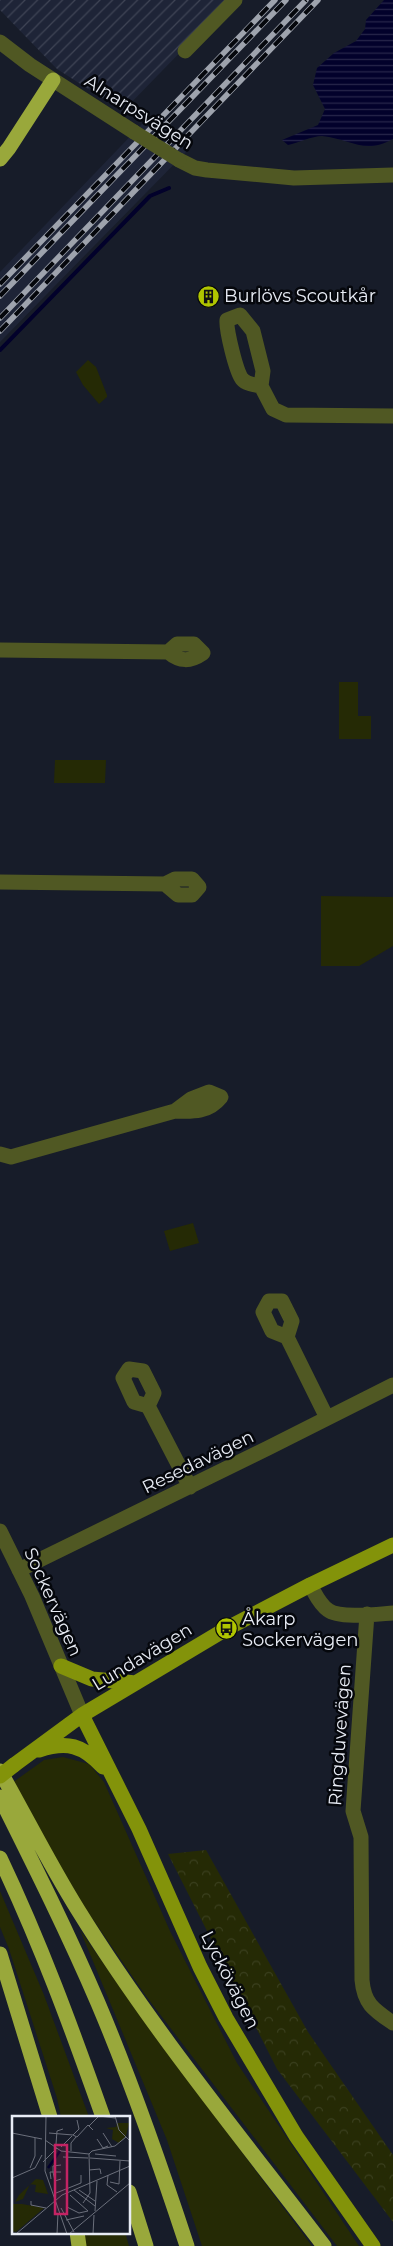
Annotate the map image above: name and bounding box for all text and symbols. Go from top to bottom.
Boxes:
street label: Alnarpsvägen [81,70,197,154]
building icon: Burlövs Scoutkår [196,284,220,308]
place label: Burlövs Scoutkår [224,285,376,307]
street label: Resedavägen [139,1425,257,1499]
street label: Sockervägen [19,1544,87,1660]
place label: Åkarp Sockervägen [242,1607,359,1651]
bus stop icon: Åkarp Sockervägen [214,1617,238,1641]
street label: Lundavägen [88,1619,196,1695]
street label: Ringduvevägen [324,1663,356,1807]
street label: Lyckövägen [196,1927,264,2033]
inset map [12,2116,130,2234]

